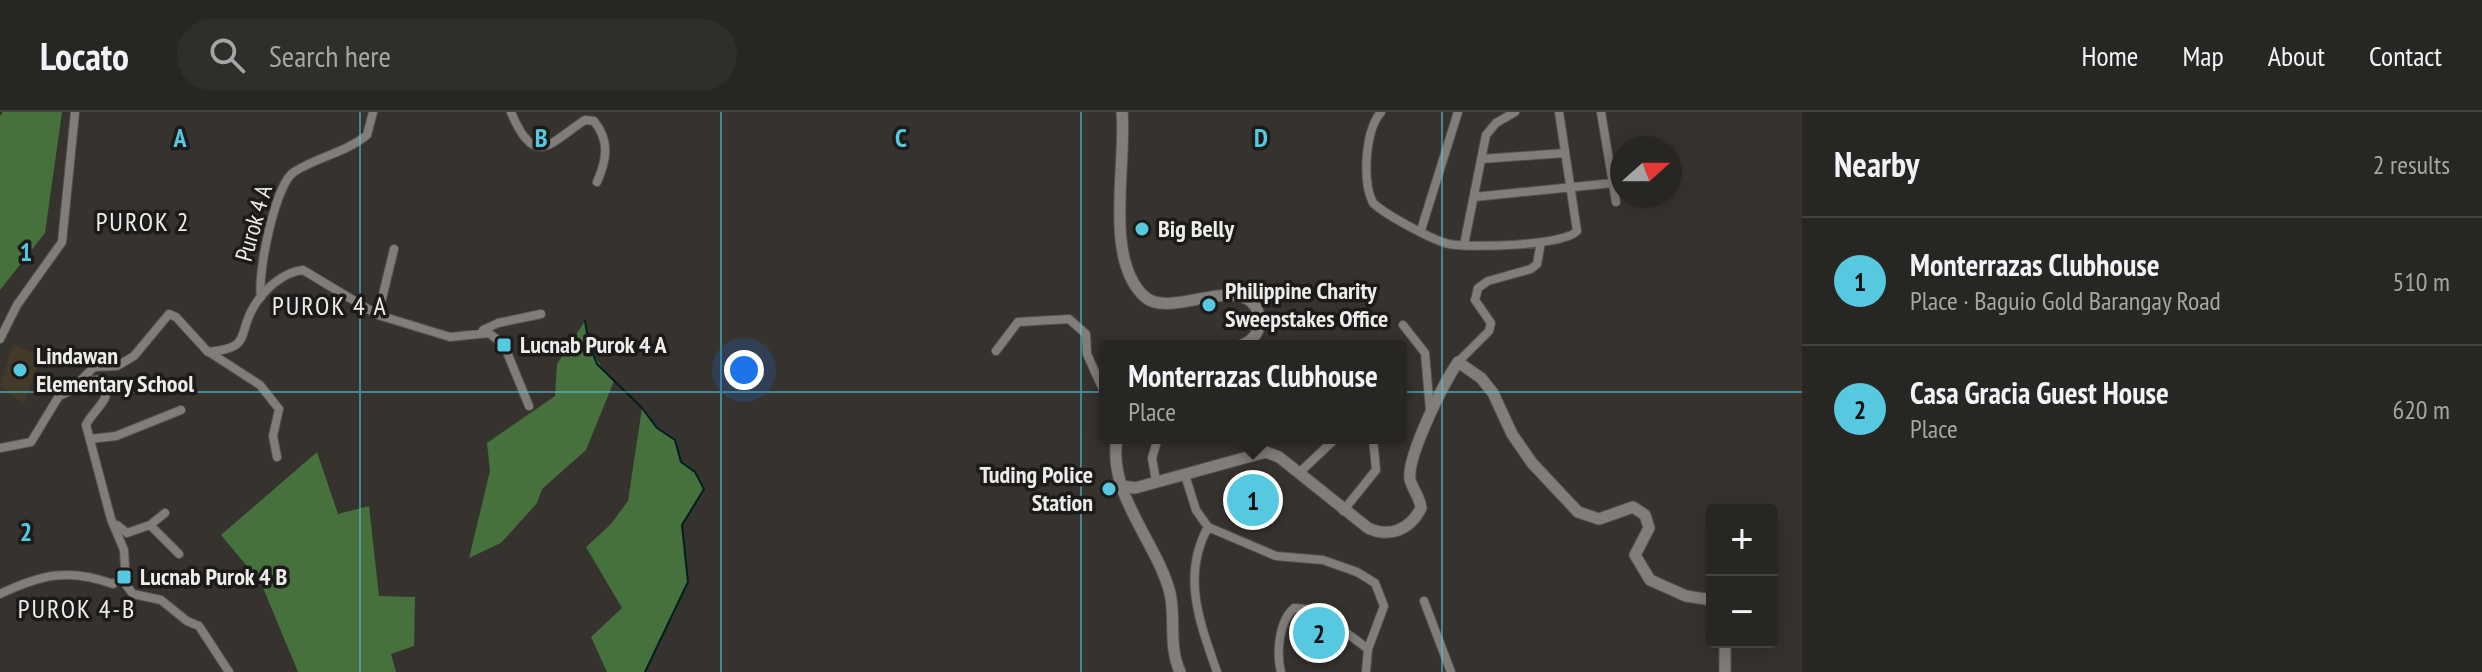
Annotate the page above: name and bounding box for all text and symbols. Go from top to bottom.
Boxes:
search box [177,19,737,91]
text: Locato [40,31,129,80]
icon: search [205,33,249,77]
text: Search here [269,36,391,75]
text: Home [2082,37,2138,74]
text: Map [2182,37,2224,74]
text: About [2268,37,2325,74]
text: Contact [2369,37,2442,74]
text: A [172,121,187,154]
text: B [535,121,548,154]
text: C [895,121,907,154]
text: D [1254,121,1268,154]
north arrow [1610,136,1682,208]
text: Nearby [1834,142,1919,186]
text: 2 results [2373,148,2450,181]
street label: Purok 4 A [228,181,279,265]
district label: PUROK 2 [96,205,190,238]
place label: Big Belly [1158,213,1234,244]
marker: Big Belly [1133,220,1151,238]
text: 1 [20,235,32,268]
text: Monterrazas Clubhouse [1910,245,2160,284]
text: 1 [1854,265,1866,298]
text: 510 m [2392,265,2450,298]
place label: Philippine Charity Sweepstakes Office [1225,275,1388,334]
text: Place · Baguio Gold Barangay Road [1910,284,2221,317]
district label: PUROK 4 A [272,289,388,322]
marker: Philippine Charity Sweepstakes Office [1200,296,1218,314]
place label: Lucnab Purok 4 A [520,329,668,360]
marker: Lucnab Purok 4 A [495,336,513,354]
place label: Lindawan Elementary School [36,340,194,399]
popup [1099,340,1407,444]
your location [724,350,764,390]
text: Monterrazas Clubhouse [1128,356,1378,395]
marker: Lindawan Elementary School [11,361,29,379]
text: Casa Gracia Guest House [1910,373,2169,412]
text: 2 [1854,393,1866,426]
text: 620 m [2392,393,2450,426]
text: Place [1128,395,1176,428]
text: Place [1910,412,1958,445]
place label: Tuding Police Station [980,459,1093,518]
pin: 1 [1227,470,1279,530]
marker: Tuding Police Station [1100,480,1118,498]
map controls [1706,504,1778,648]
button: + [1706,504,1778,576]
text: 2 [20,515,32,548]
place label: Lucnab Purok 4 B [140,561,287,592]
marker: Lucnab Purok 4 B [115,568,133,586]
button: − [1706,576,1778,648]
district label: PUROK 4-B [18,592,136,625]
pin: 2 [1293,603,1345,663]

